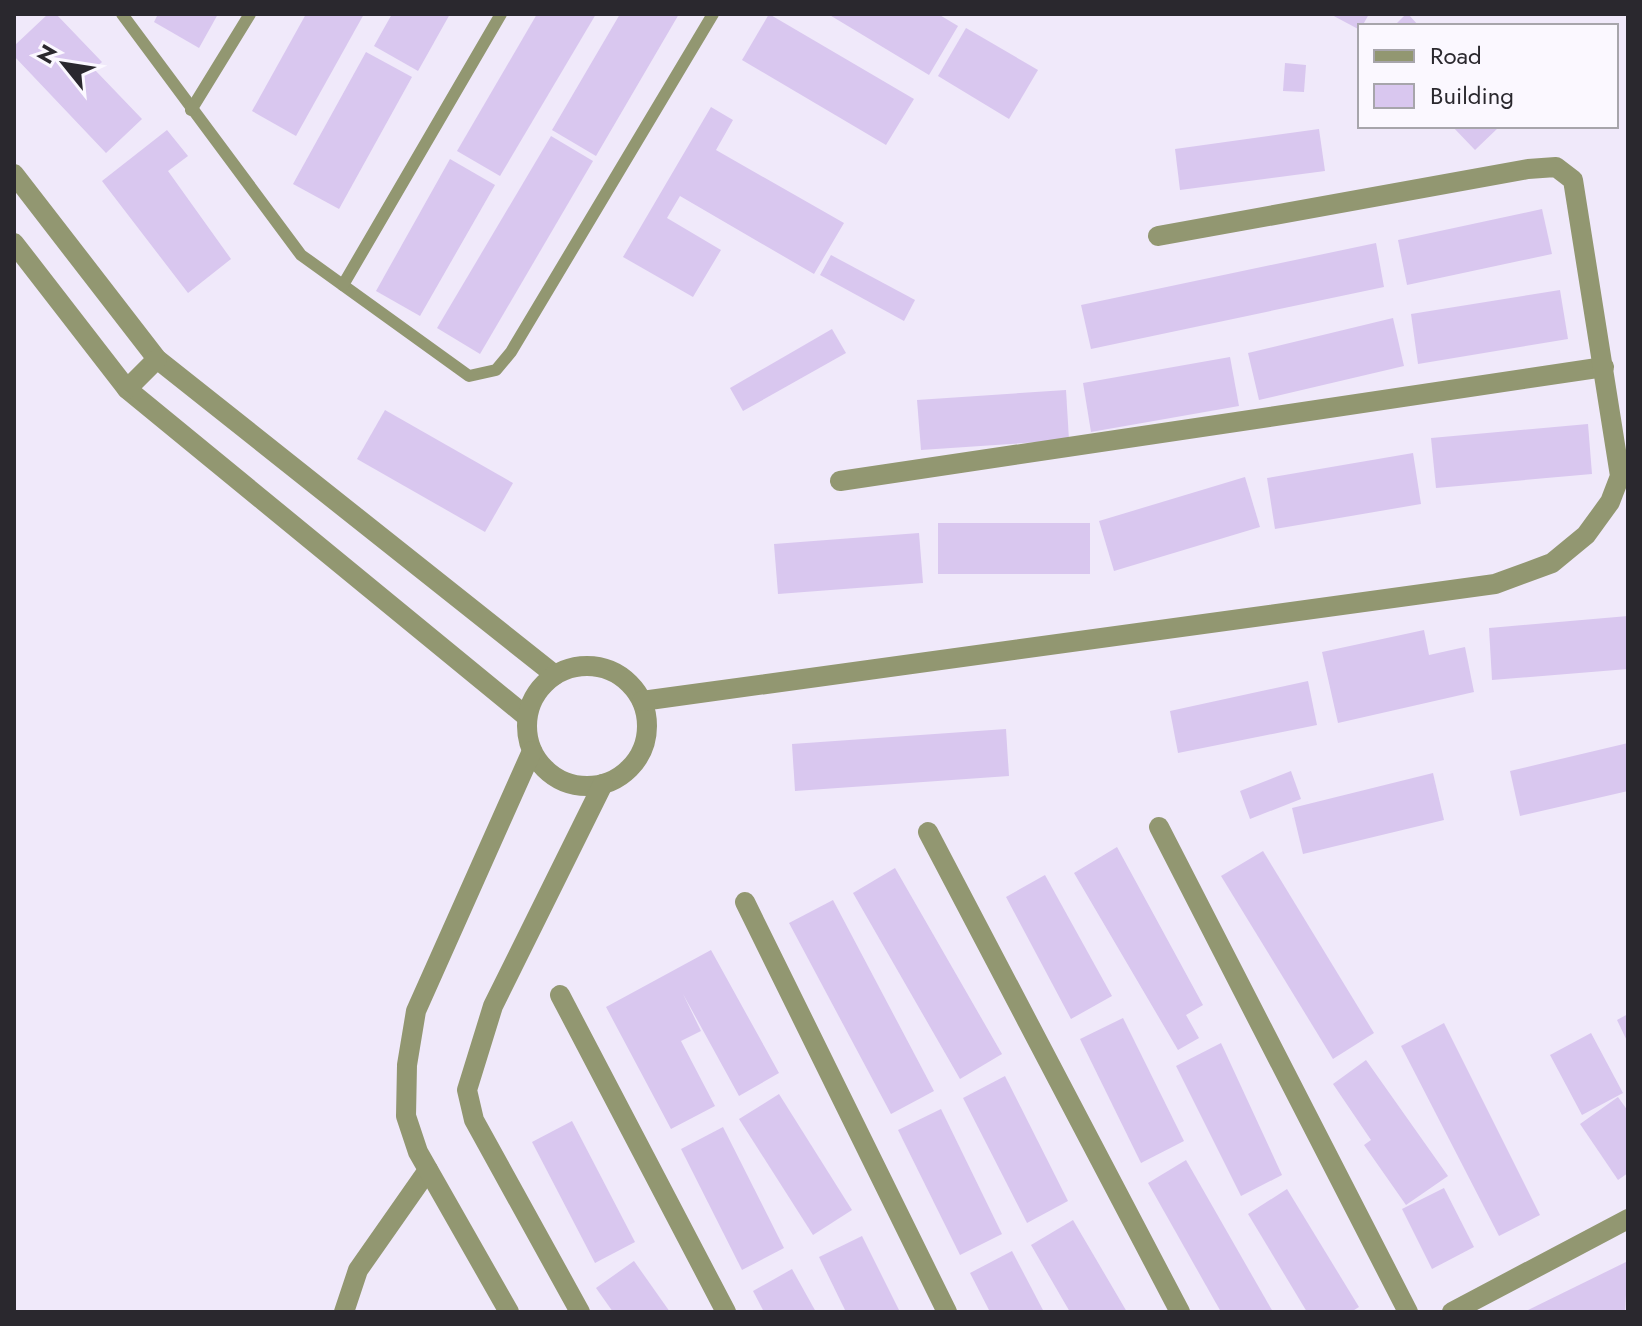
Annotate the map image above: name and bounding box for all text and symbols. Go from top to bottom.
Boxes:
north arrow [24,24,104,104]
legend [1358,24,1618,128]
text: N [28,38,65,70]
text: Road [1430,38,1482,73]
text: Building [1430,78,1514,113]

